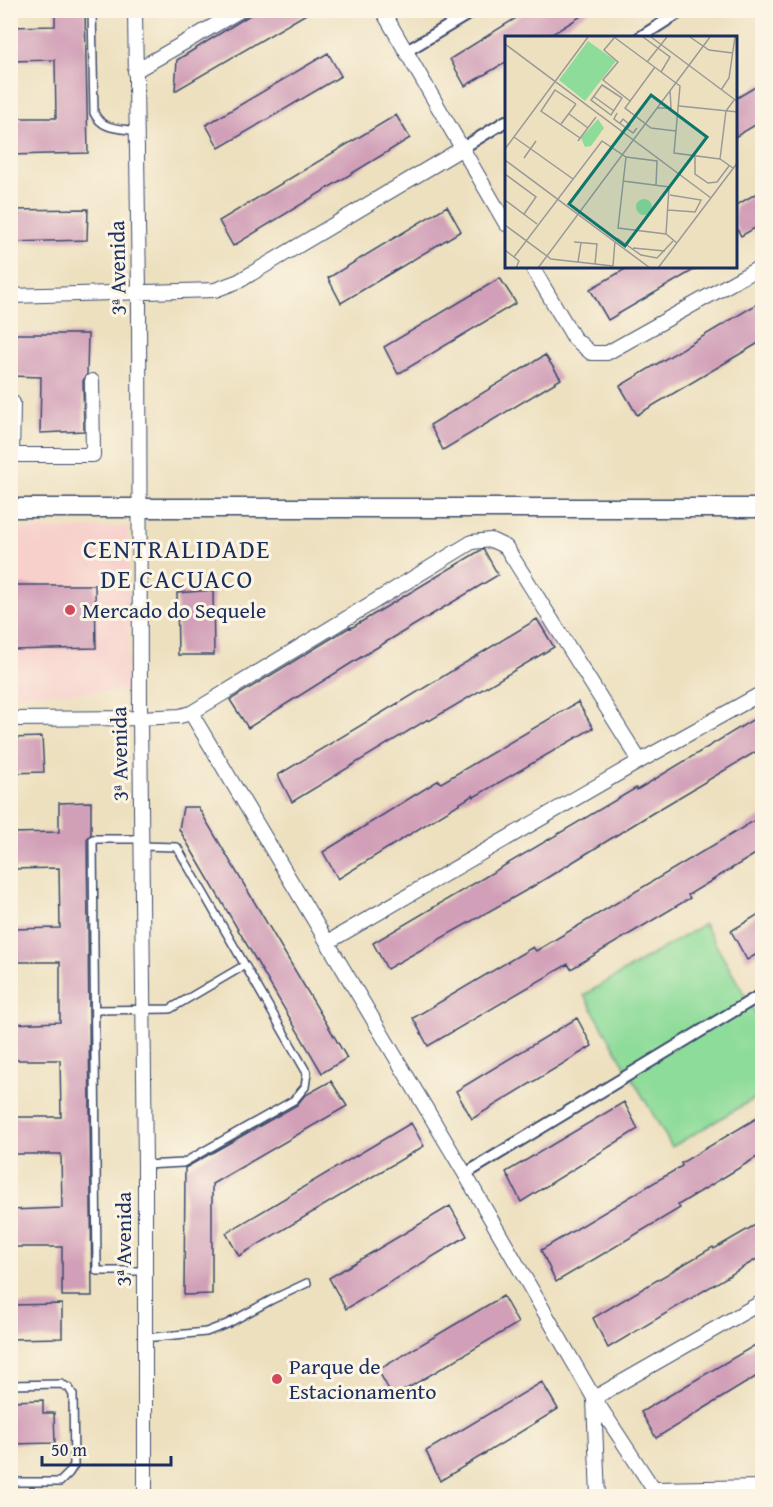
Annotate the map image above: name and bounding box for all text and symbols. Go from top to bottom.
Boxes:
inset map [505,36,737,268]
street label: 3ª Avenida [100,220,134,316]
district label: CENTRALIDADE DE CACUACO [83,529,271,598]
place label: Mercado do Sequele [82,594,266,626]
marker: Mercado do Sequele [63,603,77,617]
street label: 3ª Avenida [102,706,136,802]
street label: 3ª Avenida [107,1191,139,1286]
place label: Parque de Estacionamento [289,1350,437,1407]
marker: Parque de Estacionamento [270,1372,284,1386]
scale bar [42,1429,171,1467]
text: 50 m [51,1436,87,1463]

